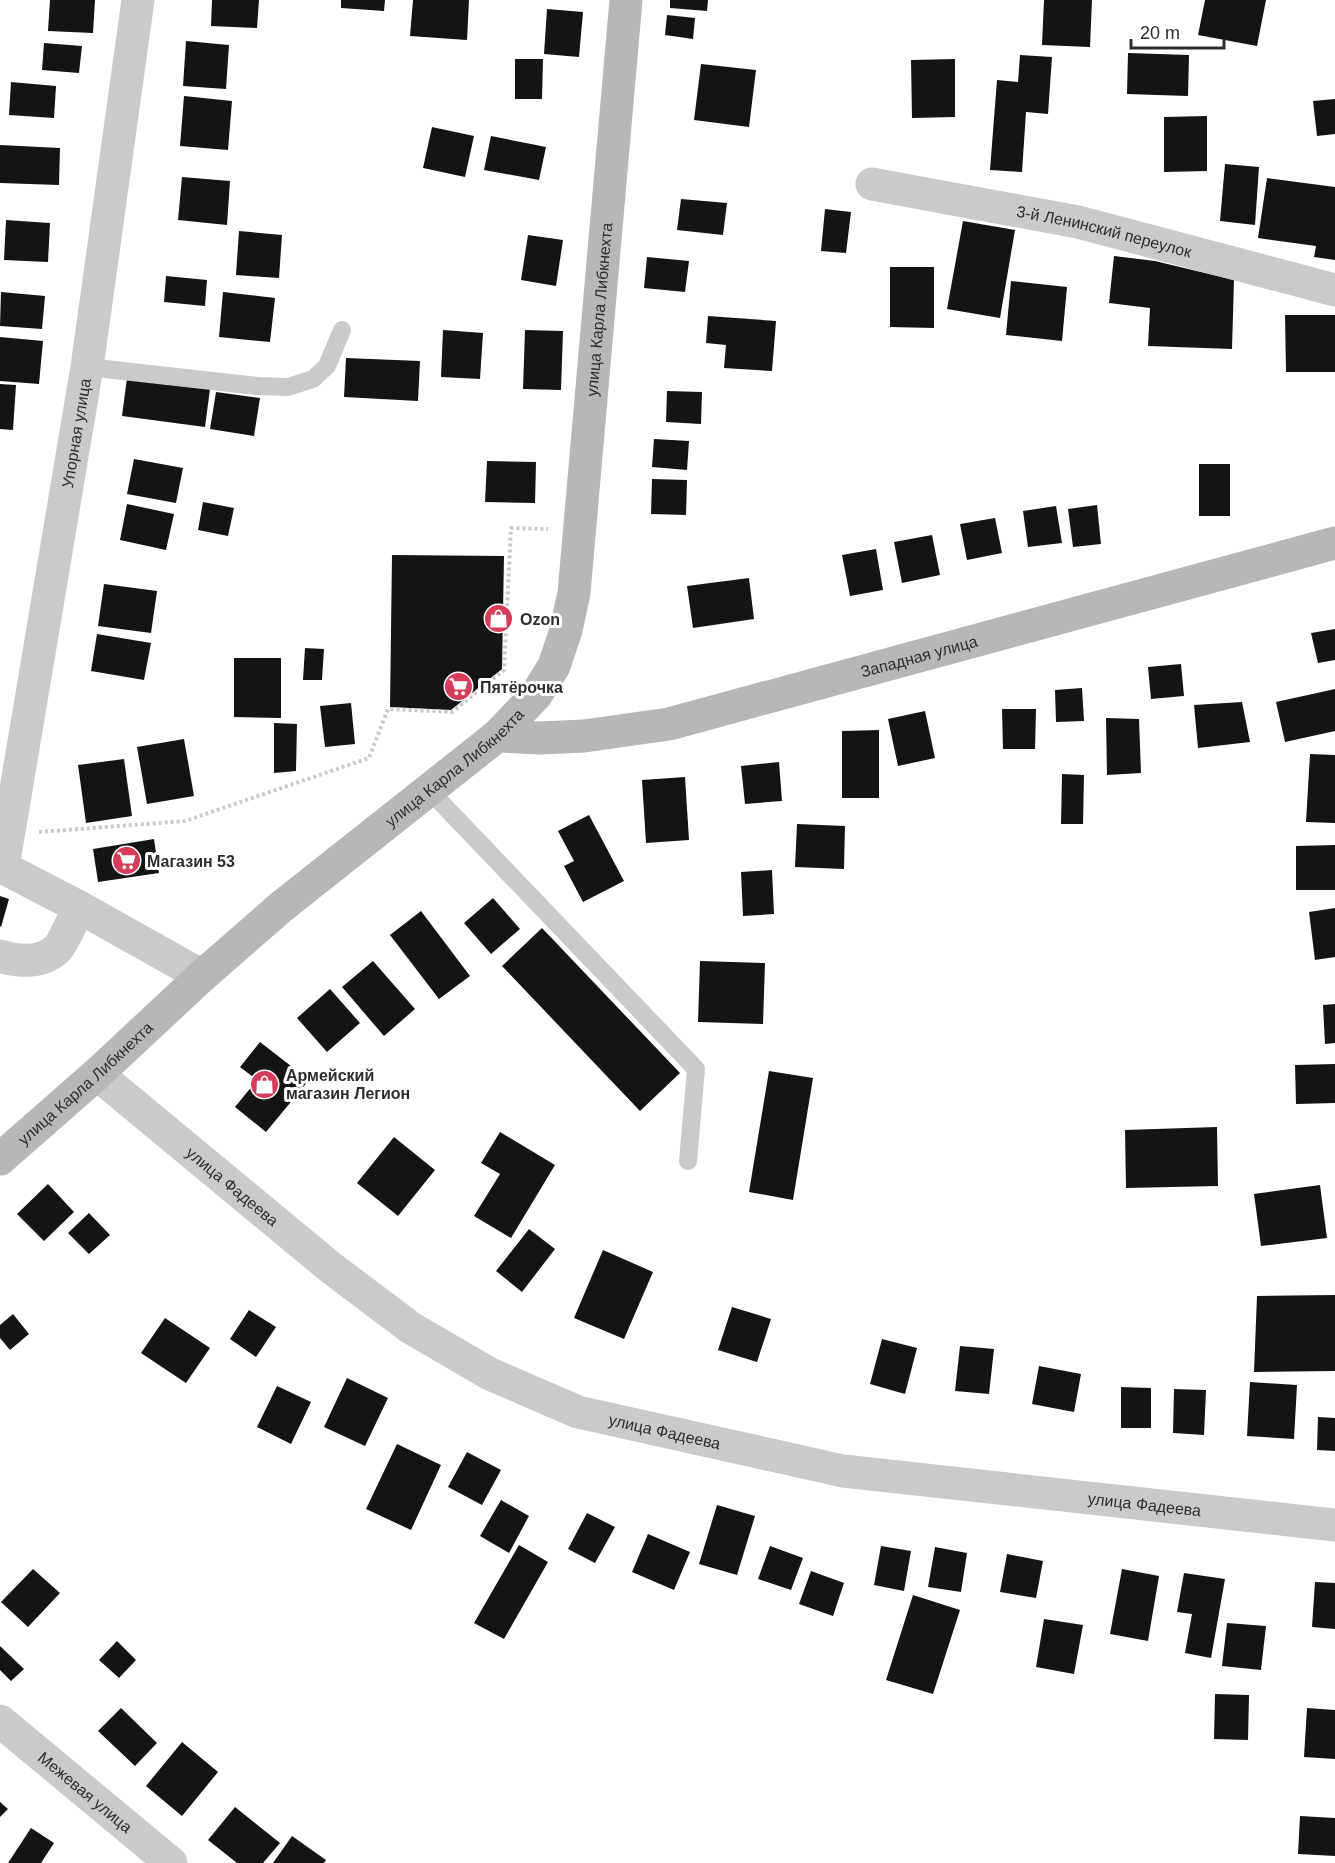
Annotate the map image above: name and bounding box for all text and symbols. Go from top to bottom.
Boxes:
scale bar [1131,12,1224,50]
text: 20 m [1140,23,1180,43]
street label: 3-й Ленинский переулок [1015,203,1194,261]
street label: улица Карла Либкнехта [583,222,615,397]
street label: Упорная улица [59,377,94,489]
shop icon: Ozon [483,603,515,635]
place label: Ozon [520,611,560,628]
street label: Западная улица [859,633,980,681]
supermarket icon: Пятёрочка [443,671,475,703]
place label: Пятёрочка [480,679,563,696]
street label: улица Карла Либкнехта [382,706,527,830]
supermarket icon: Магазин 53 [110,845,142,877]
place label: Магазин 53 [147,853,235,870]
street label: улица Карла Либкнехта [15,1019,156,1148]
place label: Армейский магазин Легион [286,1067,410,1102]
shop icon: Армейский магазин Легион [249,1068,281,1100]
street label: улица Фадеева [183,1144,282,1230]
street label: улица Фадеева [607,1411,722,1452]
street label: улица Фадеева [1087,1490,1202,1519]
street label: Межевая улица [35,1749,135,1836]

